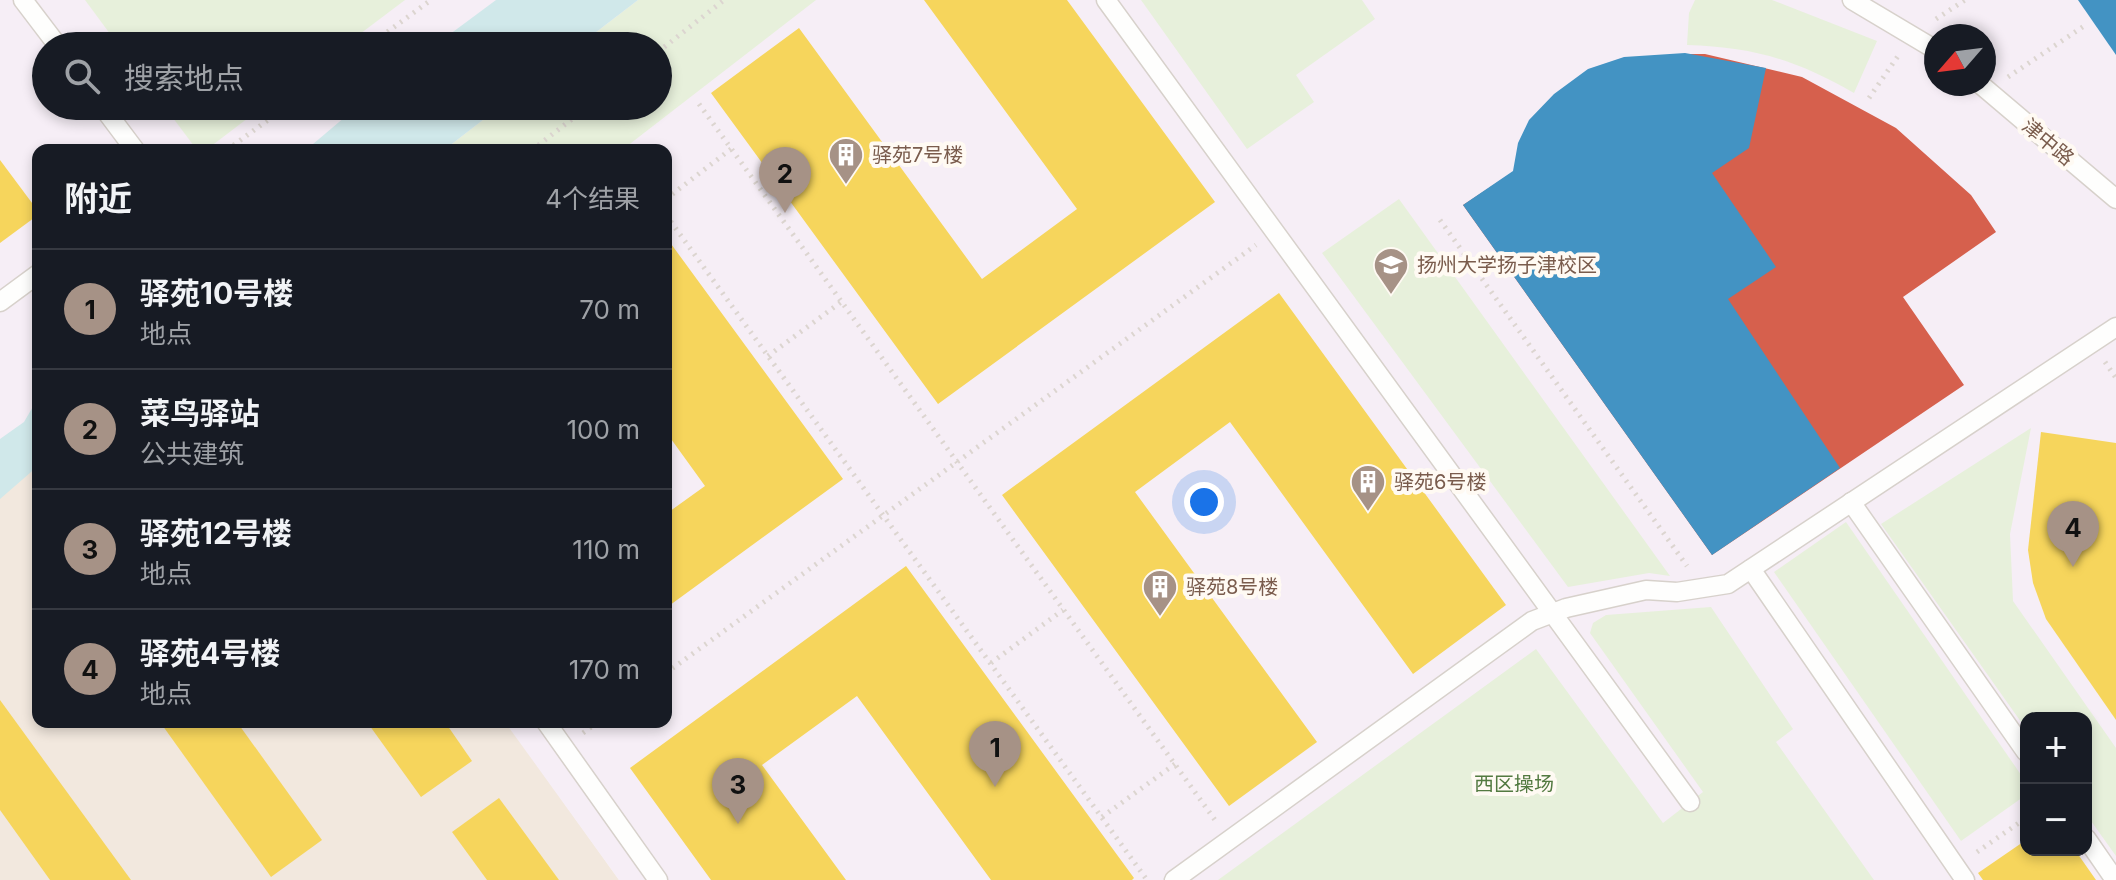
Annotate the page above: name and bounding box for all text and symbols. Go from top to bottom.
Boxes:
north arrow [1924,24,1996,96]
search box [32,32,672,120]
icon: search [60,54,104,98]
text: 搜索地点 [124,60,244,96]
street label: 津中路 [2017,114,2079,170]
building icon: 驿苑7号楼 [827,136,865,186]
place label: 驿苑7号楼 [872,143,963,167]
pin: 2 [759,147,811,213]
text: 附近 [64,178,132,219]
text: 4个结果 [545,183,640,214]
school or university icon: 扬州大学扬子津校区 [1372,246,1410,296]
place label: 扬州大学扬子津校区 [1417,253,1597,277]
text: 驿苑10号楼 [140,275,293,311]
text: 1 [84,294,96,325]
text: 70 m [579,294,640,325]
text: 地点 [140,318,192,349]
text: 菜鸟驿站 [140,395,260,431]
text: 2 [82,414,98,445]
text: 100 m [567,414,640,445]
text: 公共建筑 [140,438,244,469]
building icon: 驿苑6号楼 [1349,463,1387,513]
place label: 驿苑6号楼 [1394,470,1486,494]
your location [1184,482,1224,522]
pin: 4 [2047,501,2099,567]
text: 驿苑12号楼 [140,515,292,551]
text: 3 [82,534,98,565]
text: 110 m [572,534,640,565]
text: 地点 [140,558,192,589]
building icon: 驿苑8号楼 [1141,568,1179,618]
place label: 驿苑8号楼 [1186,575,1278,599]
text: 驿苑4号楼 [140,635,280,671]
text: 4 [81,654,99,685]
text: 170 m [569,654,640,685]
text: 地点 [140,678,192,709]
map controls [2020,712,2092,856]
button: + [2020,712,2092,784]
pin: 1 [969,721,1021,787]
pin: 3 [712,758,764,824]
park label: 西区操场 [1474,772,1554,796]
button: − [2020,784,2092,856]

